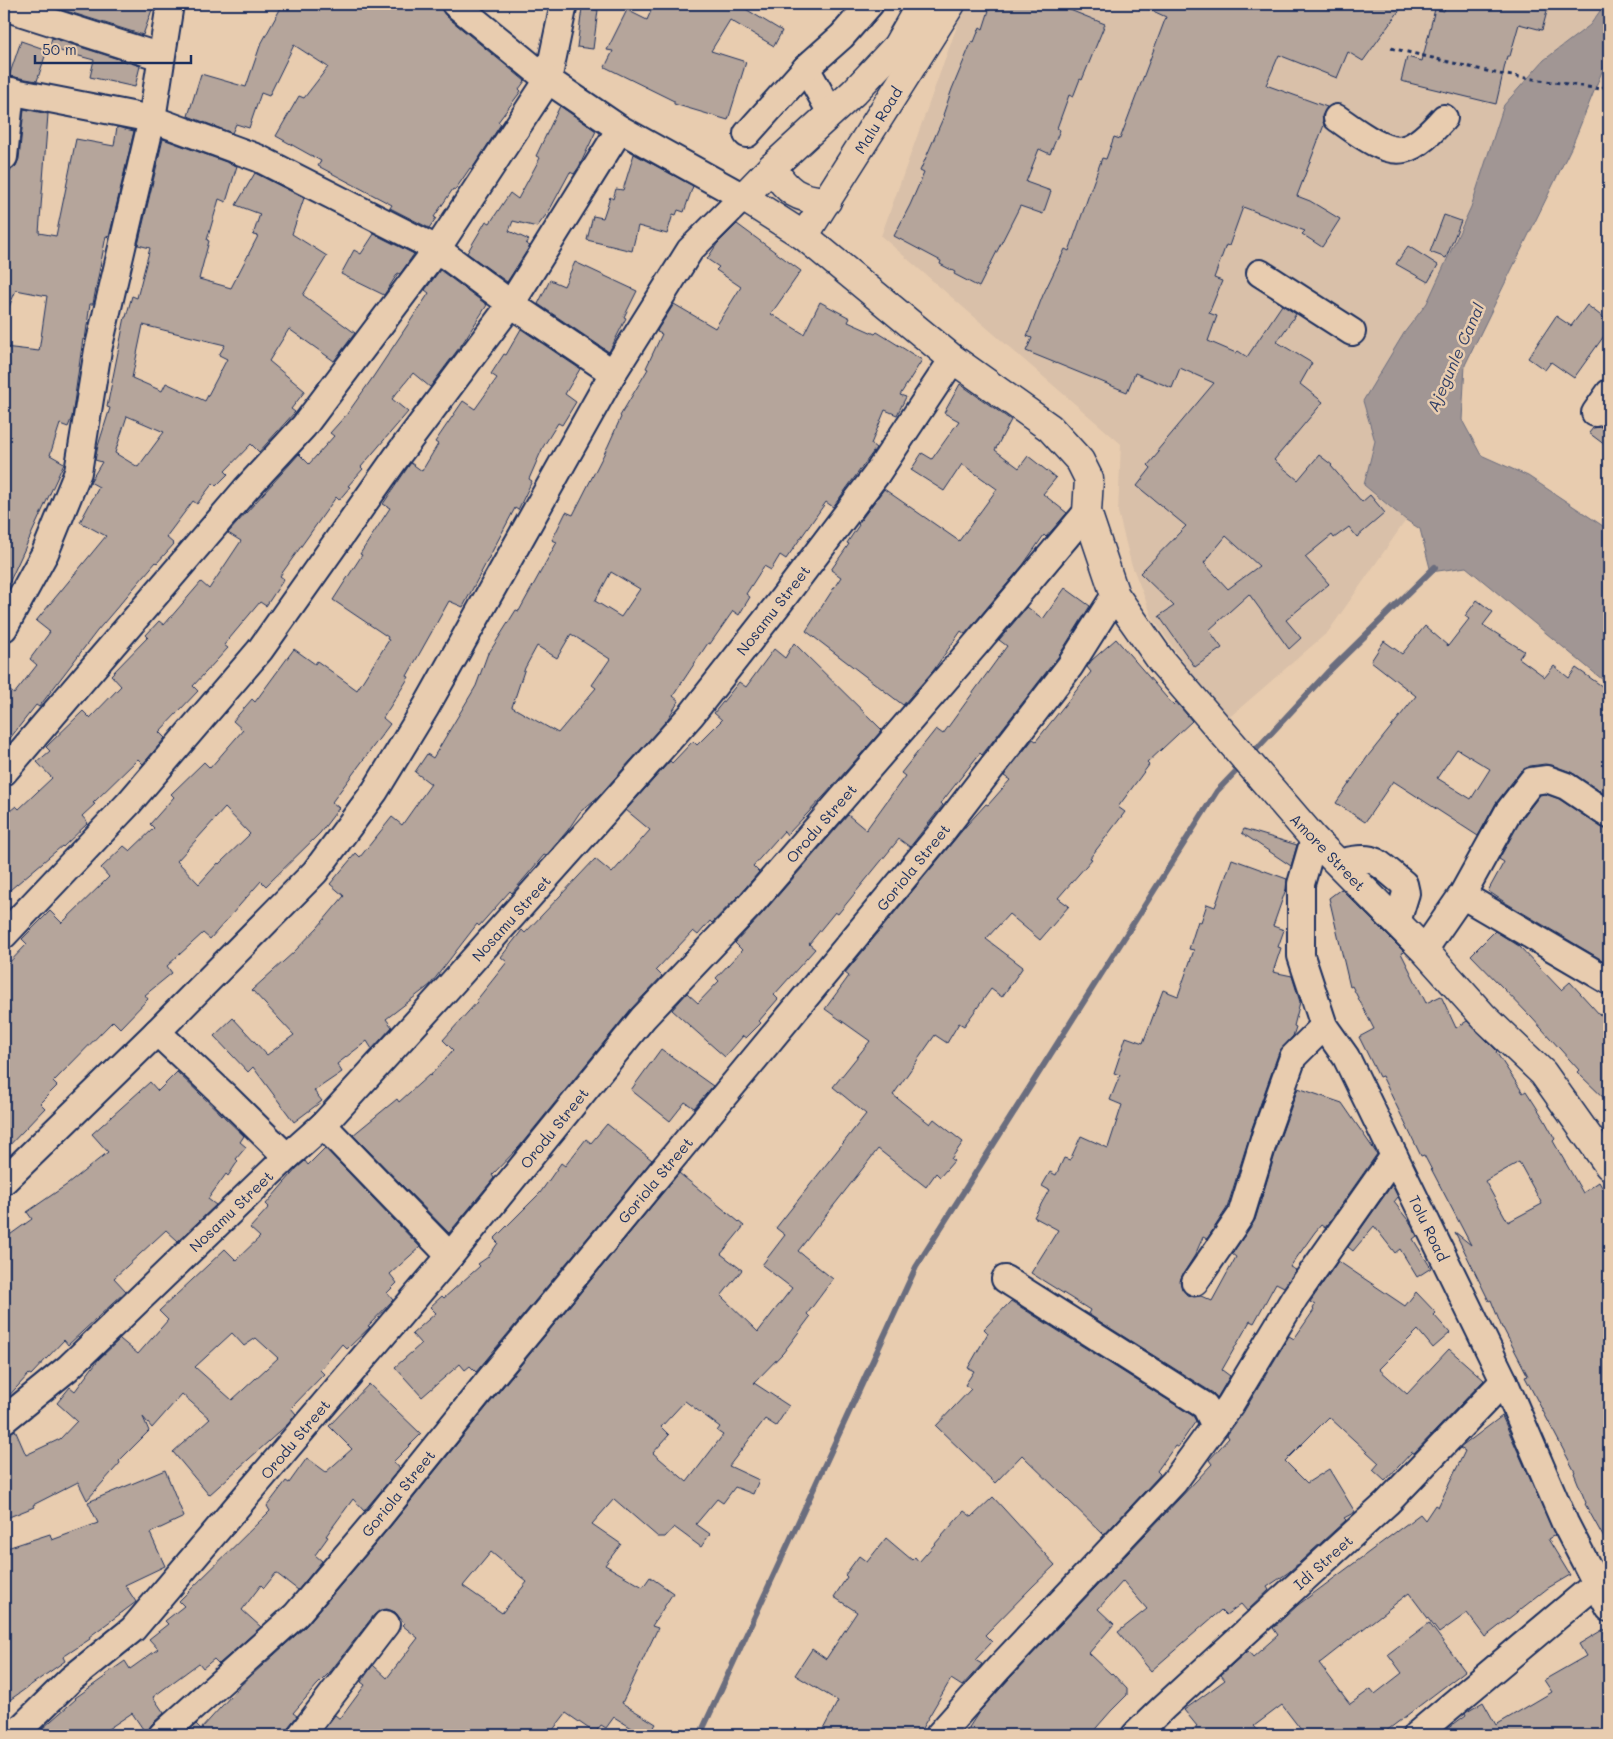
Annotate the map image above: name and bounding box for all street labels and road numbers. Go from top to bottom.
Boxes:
street label: Malu Road [850,83,906,157]
street label: Nosamu Street [731,561,815,659]
street label: Orodu Street [781,779,861,867]
street label: Amore Street [1286,809,1370,895]
street label: Goriola Street [872,819,954,915]
street label: Nosamu Street [467,871,555,965]
street label: Orodu Street [515,1083,593,1173]
street label: Goriola Street [613,1133,697,1227]
street label: Nosamu Street [185,1166,277,1256]
street label: Tolu Road [1404,1192,1454,1264]
street label: Orodu Street [256,1395,334,1483]
street label: Goriola Street [357,1445,439,1541]
street label: Idi Street [1289,1530,1357,1594]

